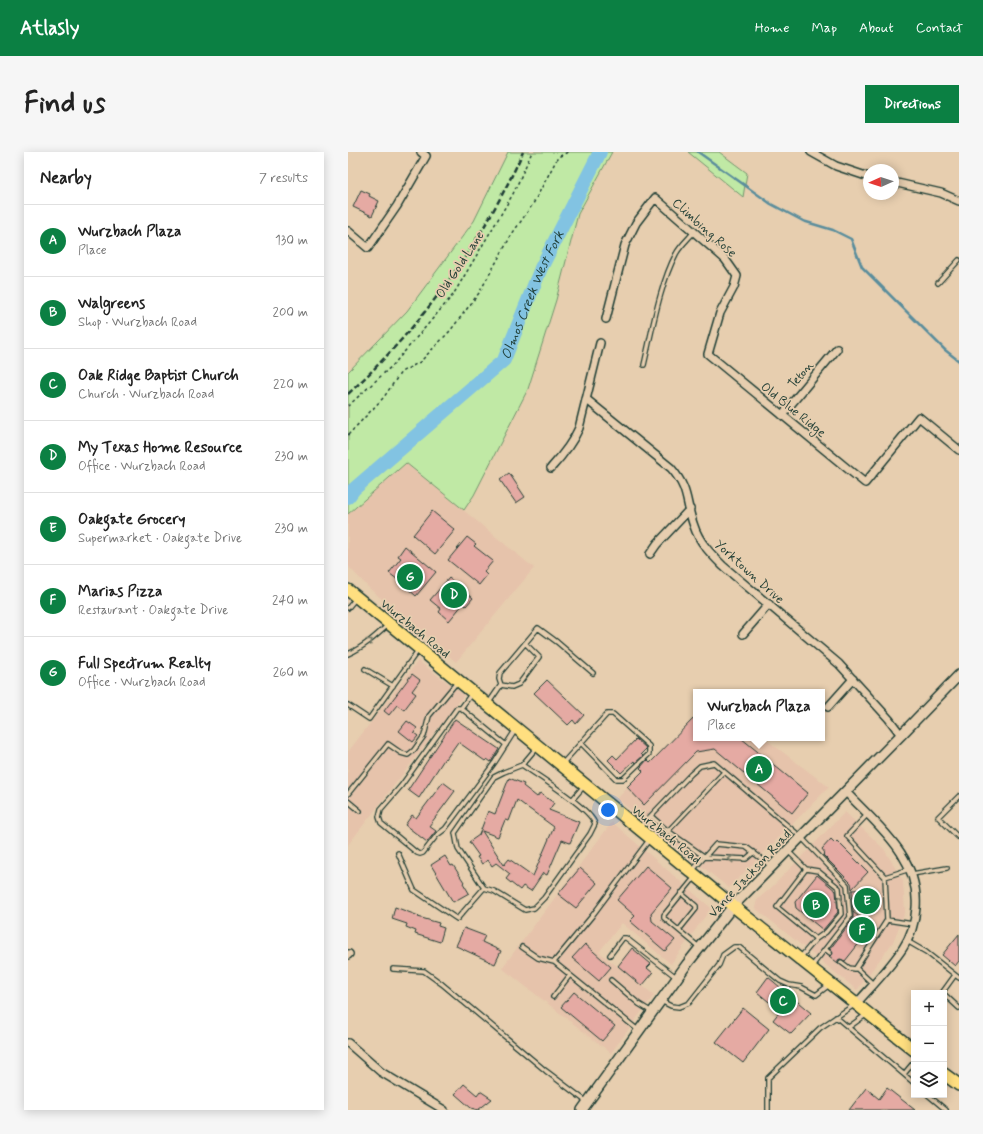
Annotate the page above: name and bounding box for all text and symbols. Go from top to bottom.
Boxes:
text: Atlasly [20,16,79,41]
text: Home [755,19,789,37]
text: Map [811,19,837,37]
text: About [859,19,894,37]
text: Contact [916,19,963,37]
button: Directions [865,85,959,123]
text: Find us [24,86,105,123]
north arrow [863,164,899,200]
text: Nearby [40,167,92,189]
text: 7 results [259,170,308,187]
street label: Climbing Rose [668,195,740,262]
text: Wurzbach Plaza [78,222,181,242]
street label: Old Gold Lane [432,228,488,302]
water label: Olmos Creek West Fork [497,228,569,362]
text: A [49,232,57,249]
text: 130 m [275,232,308,249]
text: Place [78,242,107,259]
text: Walgreens [78,294,145,314]
text: B [49,304,57,321]
text: 200 m [273,304,308,321]
text: Shop · Wurzbach Road [78,314,197,331]
street label: Teton [785,358,818,392]
text: Oak Ridge Baptist Church [78,366,239,386]
text: C [48,376,58,393]
text: 220 m [273,376,308,393]
street label: Old Blue Ridge [756,379,829,443]
text: Church · Wurzbach Road [78,386,214,403]
text: My Texas Home Resource [78,438,242,458]
text: D [49,448,57,465]
text: 230 m [274,448,308,465]
text: Office · Wurzbach Road [78,458,206,475]
text: Oakgate Grocery [78,510,185,530]
text: E [49,520,57,537]
text: 230 m [274,520,308,537]
text: Supermarket · Oakgate Drive [78,530,242,547]
street label: Yorktown Drive [711,536,788,608]
pin: G [397,562,423,592]
pin: D [441,580,467,610]
text: Marias Pizza [78,582,162,602]
text: F [50,592,56,609]
text: 240 m [272,592,308,609]
street label: Wurzbach Road [377,596,453,663]
text: Restaurant · Oakgate Drive [78,602,228,619]
one-way arrow [365,639,372,646]
text: Full Spectrum Realty [78,654,211,674]
text: G [49,664,57,681]
text: 260 m [273,664,308,681]
text: Office · Wurzbach Road [78,674,206,691]
popup [693,689,825,741]
text: Wurzbach Plaza [707,697,811,717]
text: Place [707,717,736,734]
pin: A [746,754,772,784]
your location [598,800,618,820]
street label: Wurzbach Road [628,802,704,869]
street label: Vance Jackson Road [705,826,795,922]
one-way arrow [728,854,734,863]
pin: E [854,886,880,916]
pin: B [803,890,829,920]
one-way arrow [835,896,844,902]
pin: F [849,915,875,945]
pin: C [770,986,796,1016]
map controls [911,990,947,1098]
button: + [911,990,947,1026]
button: − [911,1026,947,1062]
button: layers [911,1062,947,1098]

